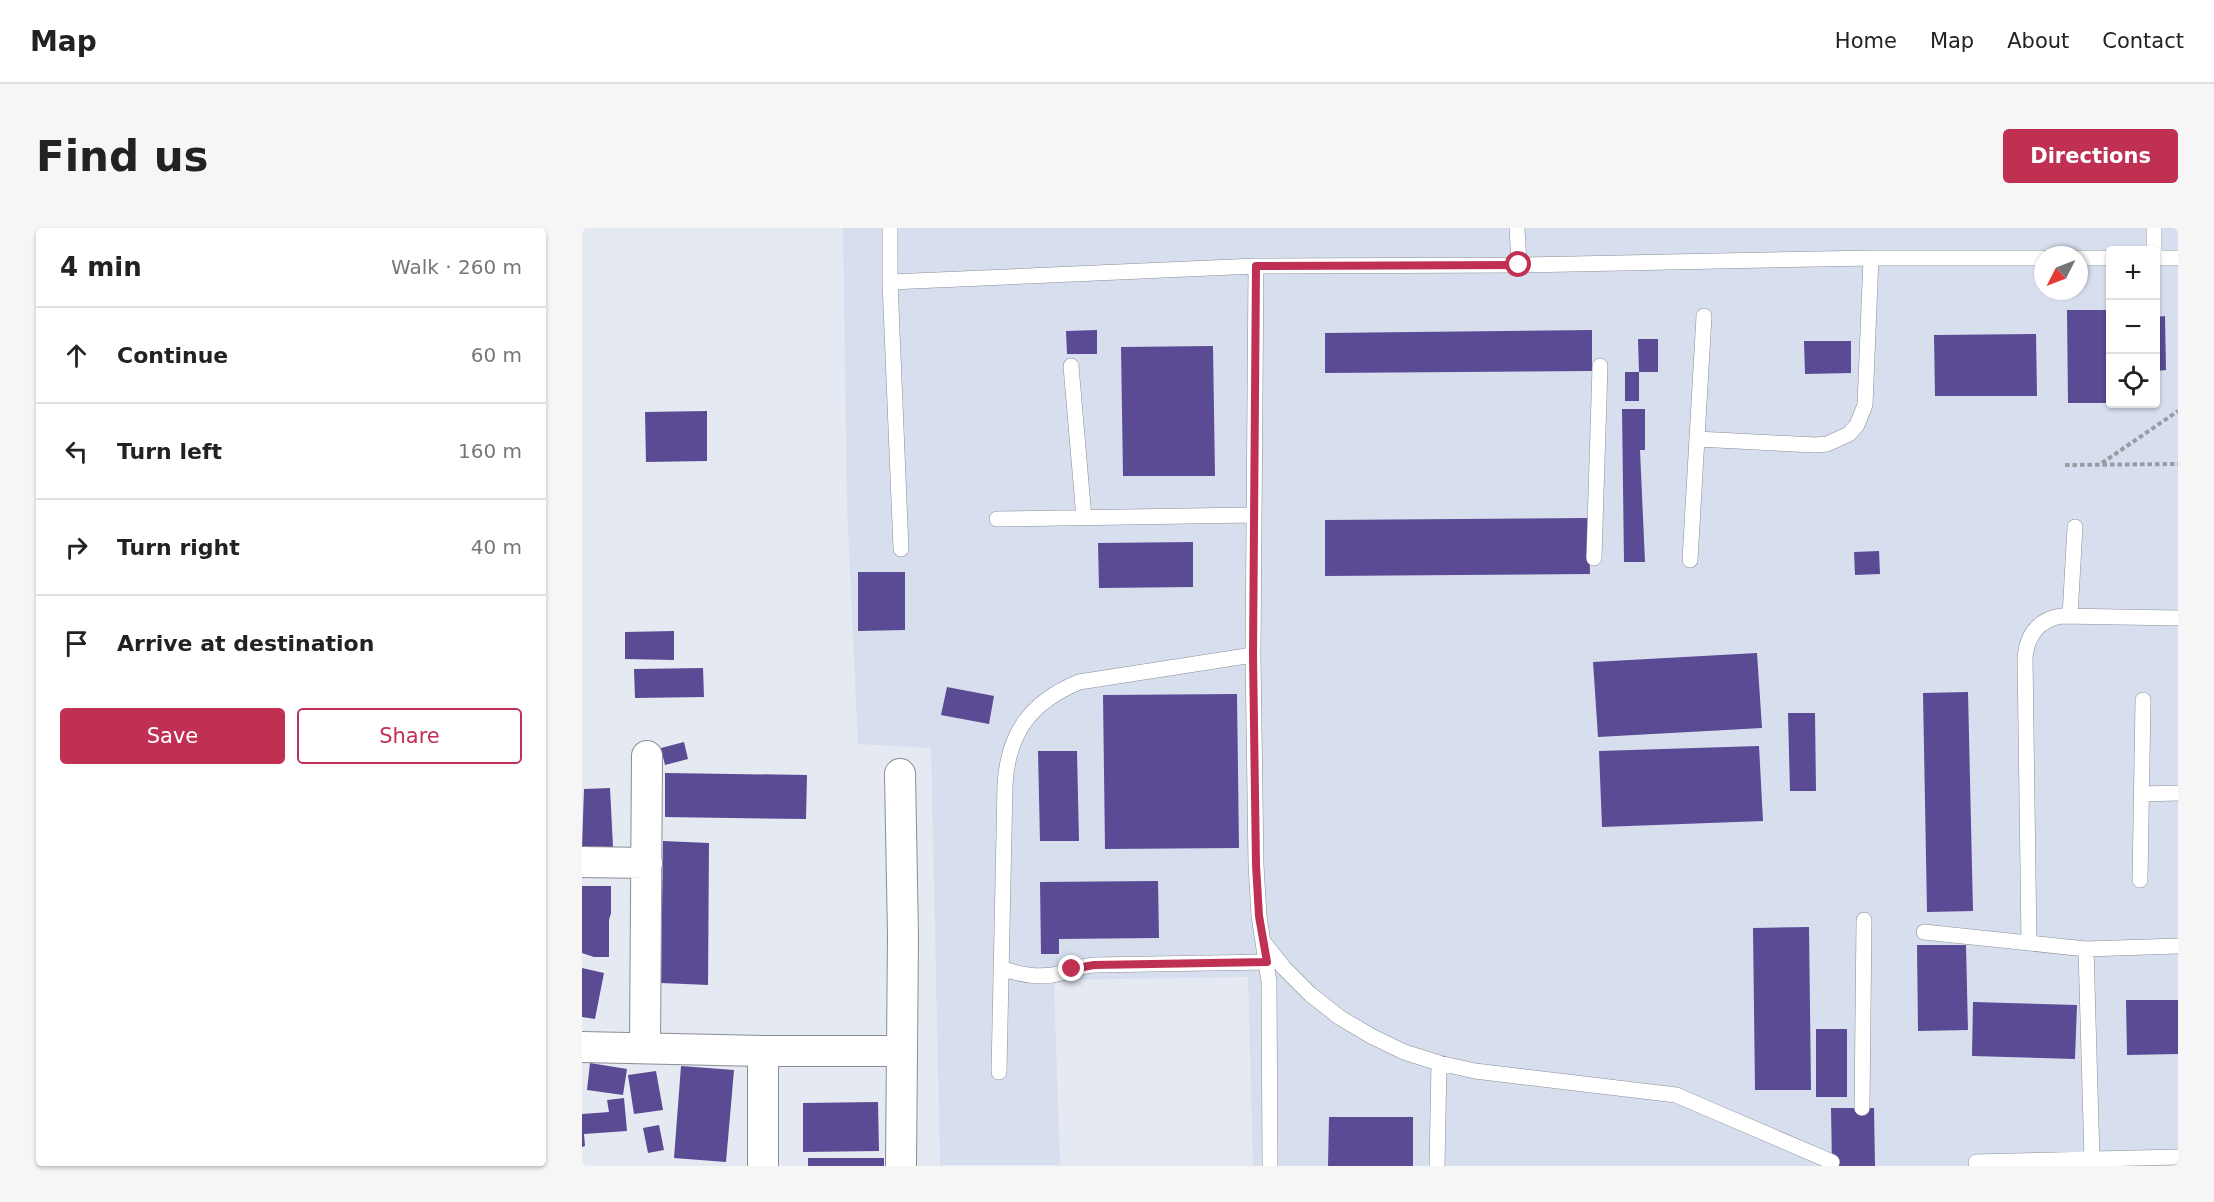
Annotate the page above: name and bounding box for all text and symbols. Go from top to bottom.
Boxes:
text: Map [30,25,97,58]
text: Home [1835,29,1897,53]
text: Map [1930,29,1974,53]
text: About [2007,29,2069,53]
text: Contact [2102,29,2184,53]
button: Directions [2003,129,2178,183]
text: Find us [36,132,209,181]
north arrow [2034,246,2088,300]
map controls [2106,246,2160,408]
button: + [2106,246,2160,300]
route start [1505,251,1531,277]
text: 4 min [60,252,142,282]
text: Walk · 260 m [391,255,522,279]
button: − [2106,300,2160,354]
icon: ahead [60,339,93,372]
text: Continue [117,343,228,368]
text: 60 m [471,343,522,367]
button: locate [2106,354,2160,408]
icon: left [60,435,93,468]
text: Turn left [117,439,222,464]
text: 160 m [458,439,522,463]
icon: right [60,531,93,564]
text: Turn right [117,535,240,560]
text: 40 m [471,535,522,559]
icon: arrive [60,627,93,660]
text: Arrive at destination [117,631,374,656]
button: Save [60,708,285,764]
button: Share [297,708,522,764]
route end [1058,955,1084,981]

